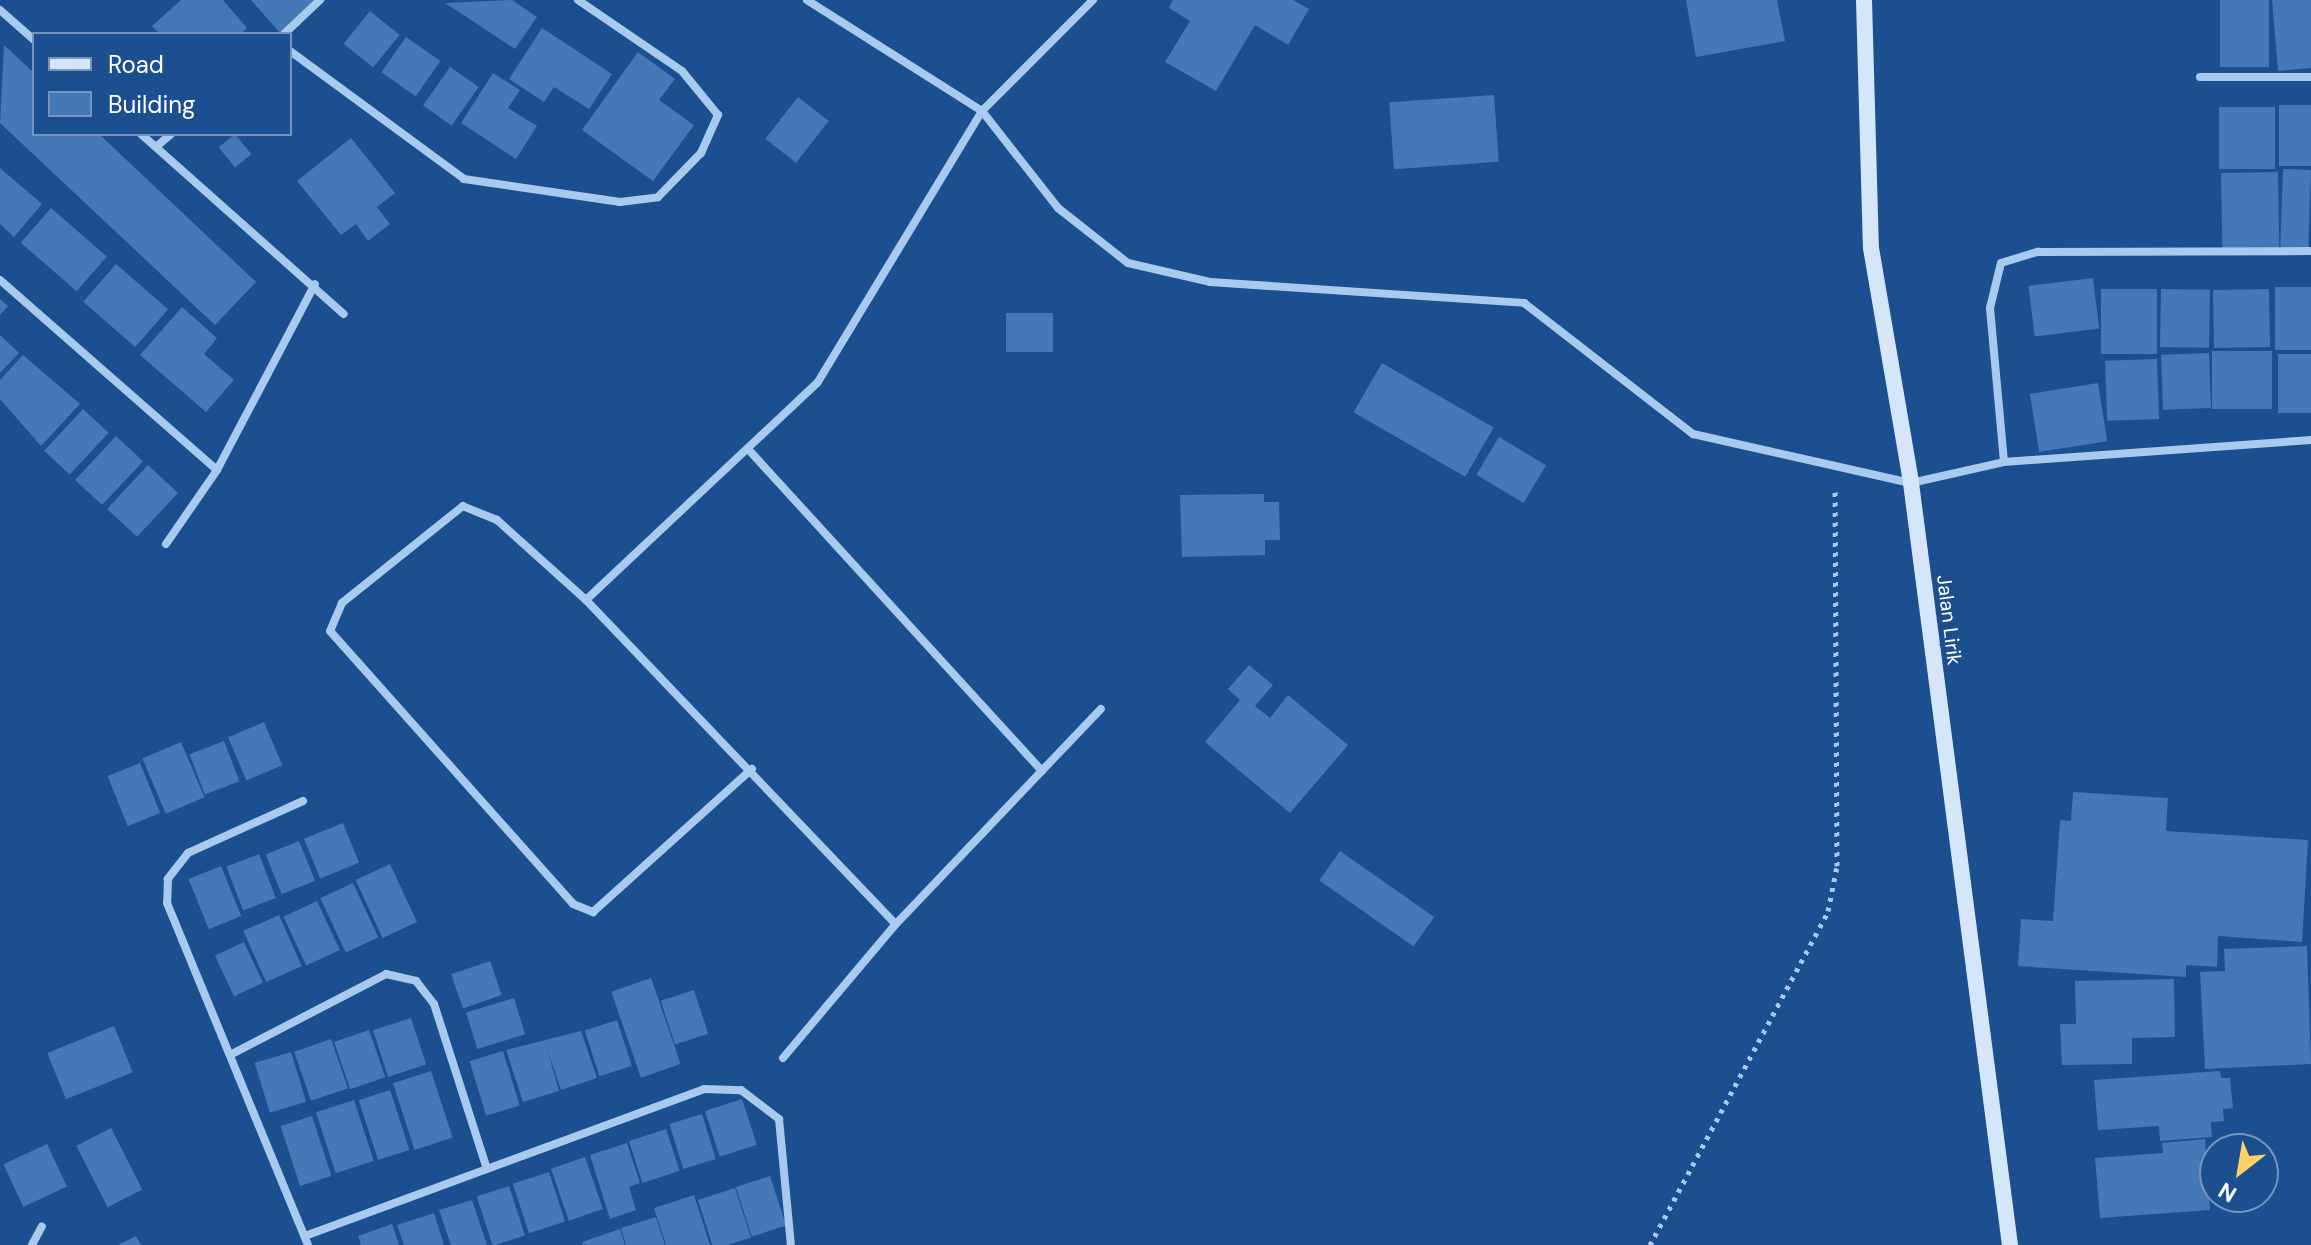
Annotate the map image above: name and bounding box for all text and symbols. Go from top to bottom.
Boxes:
legend [32,32,292,136]
text: Road [108,49,164,80]
text: Building [108,89,195,120]
street label: Jalan Lirik [1932,574,1966,666]
north arrow [2199,1133,2279,1213]
text: N [2213,1176,2242,1209]

